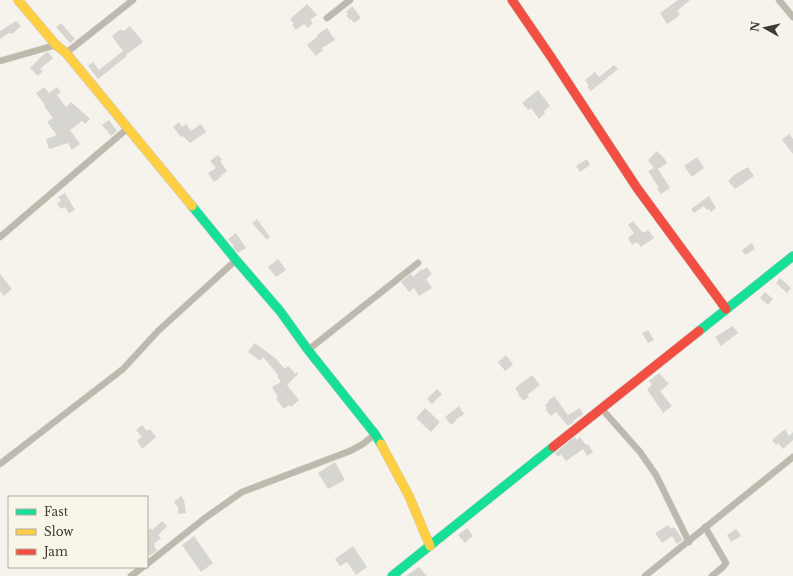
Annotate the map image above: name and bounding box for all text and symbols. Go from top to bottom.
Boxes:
north arrow [745,8,785,48]
text: N [747,20,763,33]
legend [8,496,148,568]
text: Fast [44,504,69,519]
text: Slow [44,524,74,539]
text: Jam [42,544,68,559]

